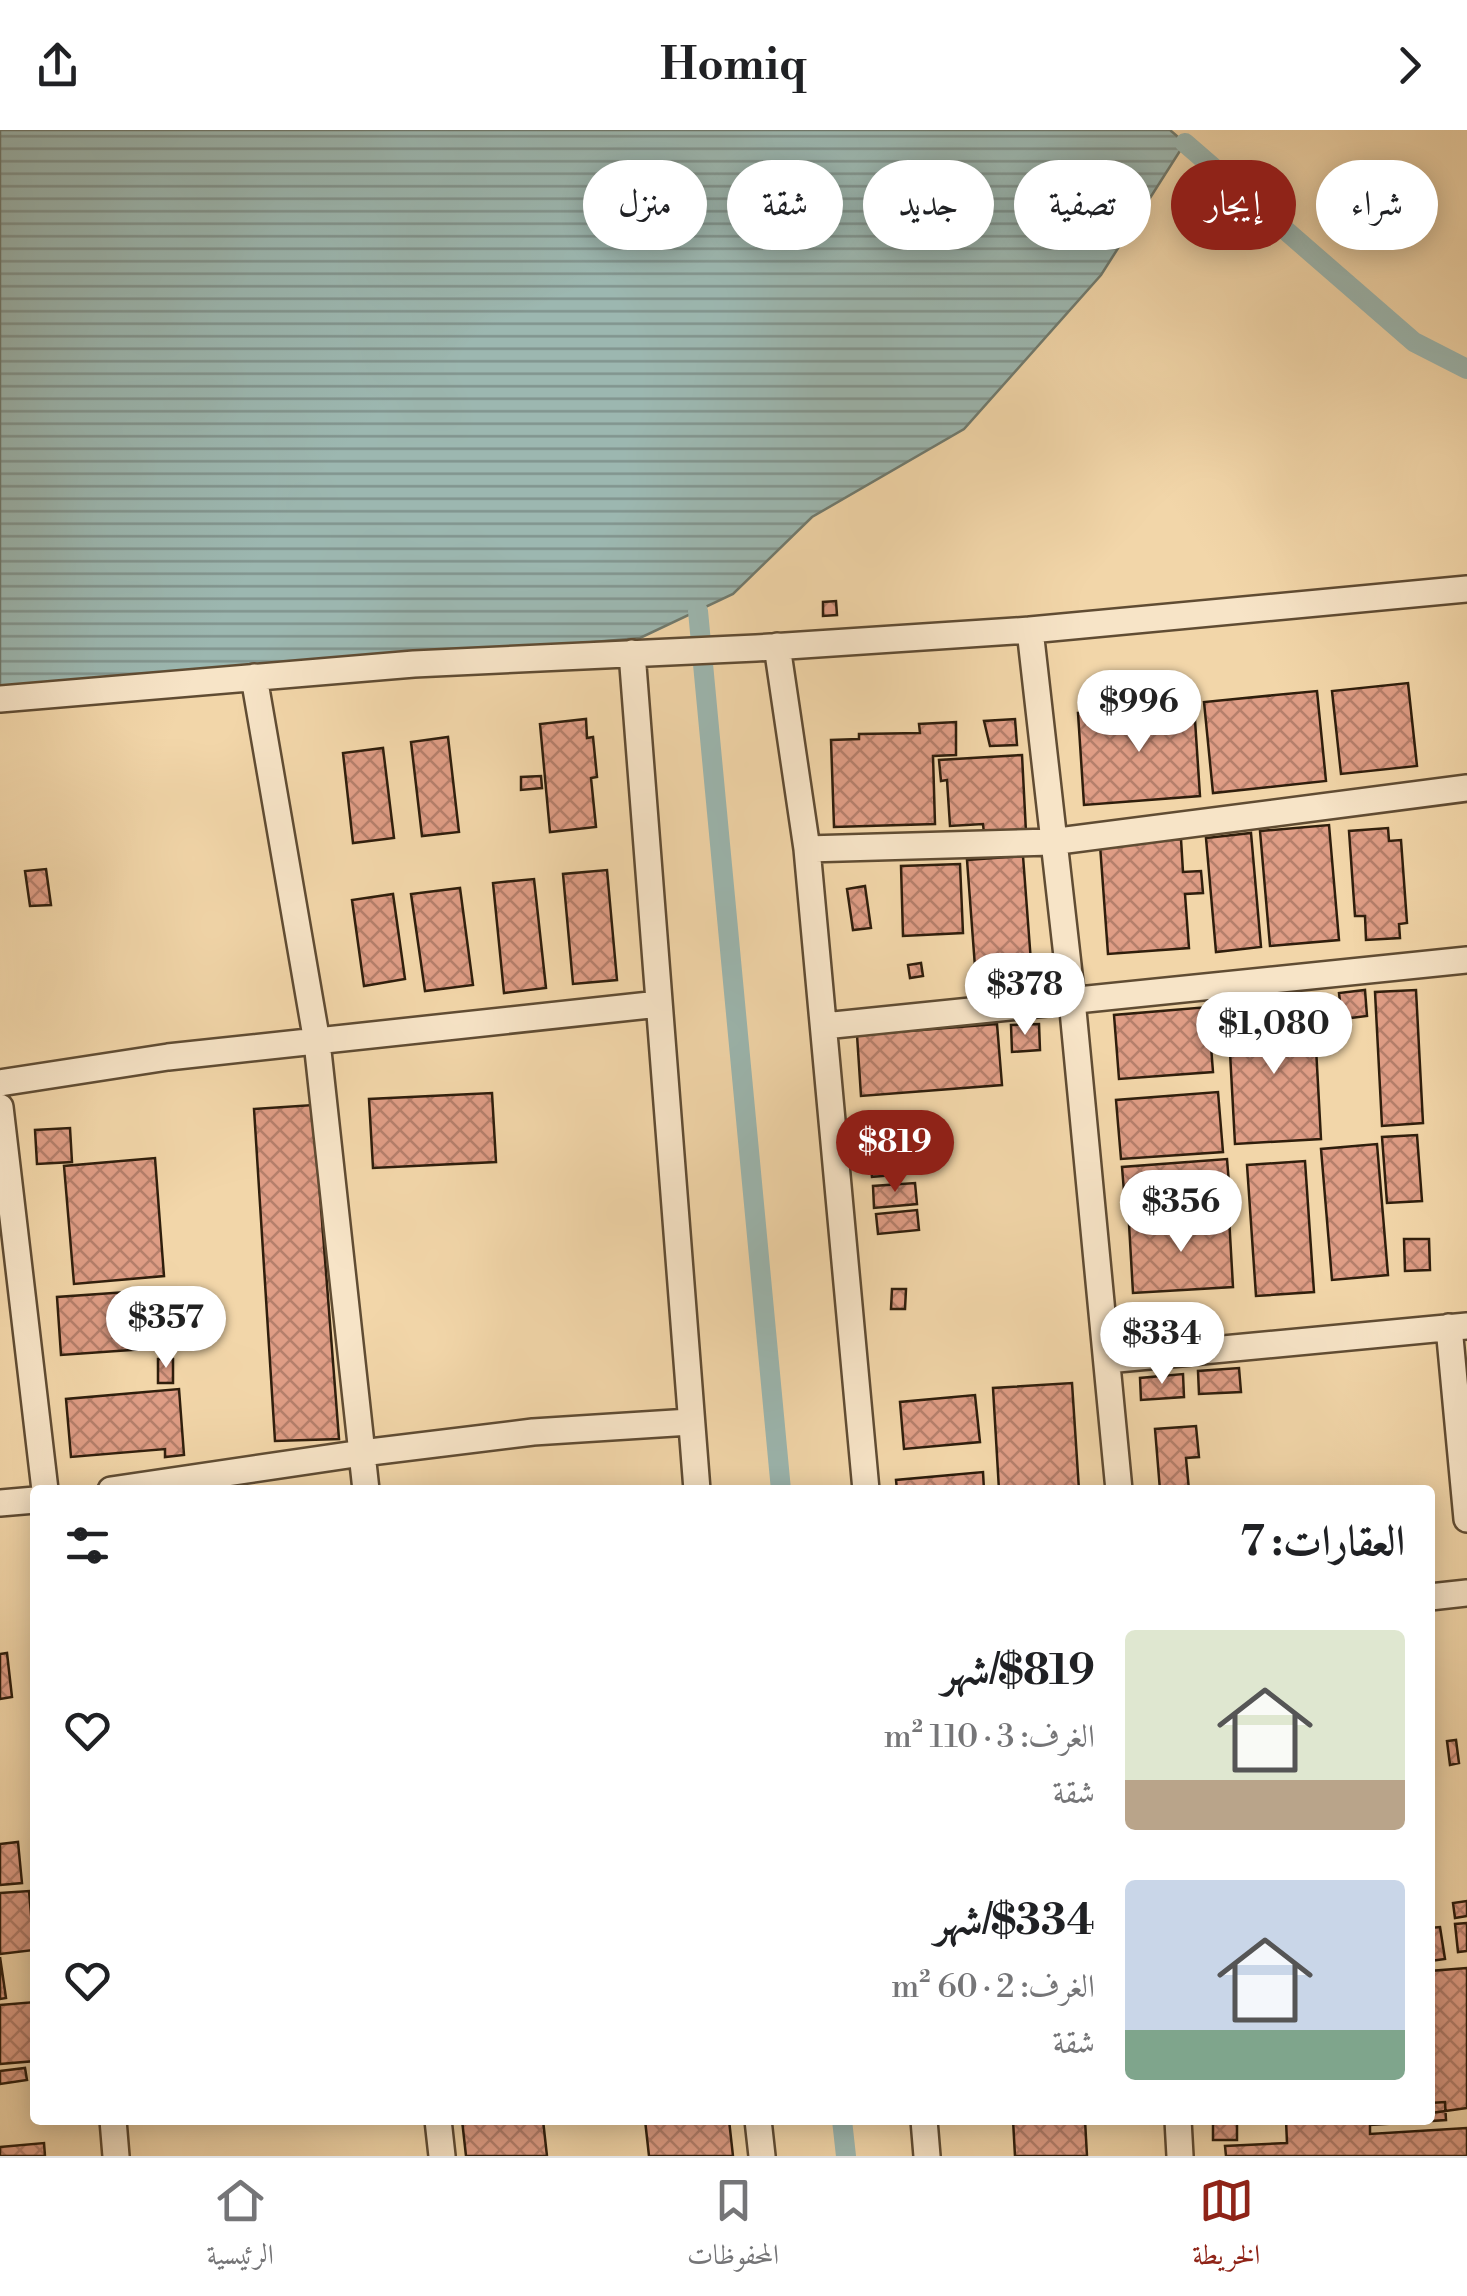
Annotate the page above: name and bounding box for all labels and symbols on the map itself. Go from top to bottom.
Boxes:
pin: $996 [1080,670,1198,755]
pin: $378 [966,953,1084,1038]
pin: $1,080 [1193,992,1355,1077]
pin: $819 [836,1110,954,1195]
pin: $356 [1122,1170,1240,1255]
pin: $357 [107,1286,225,1371]
pin: $334 [1103,1302,1221,1387]

